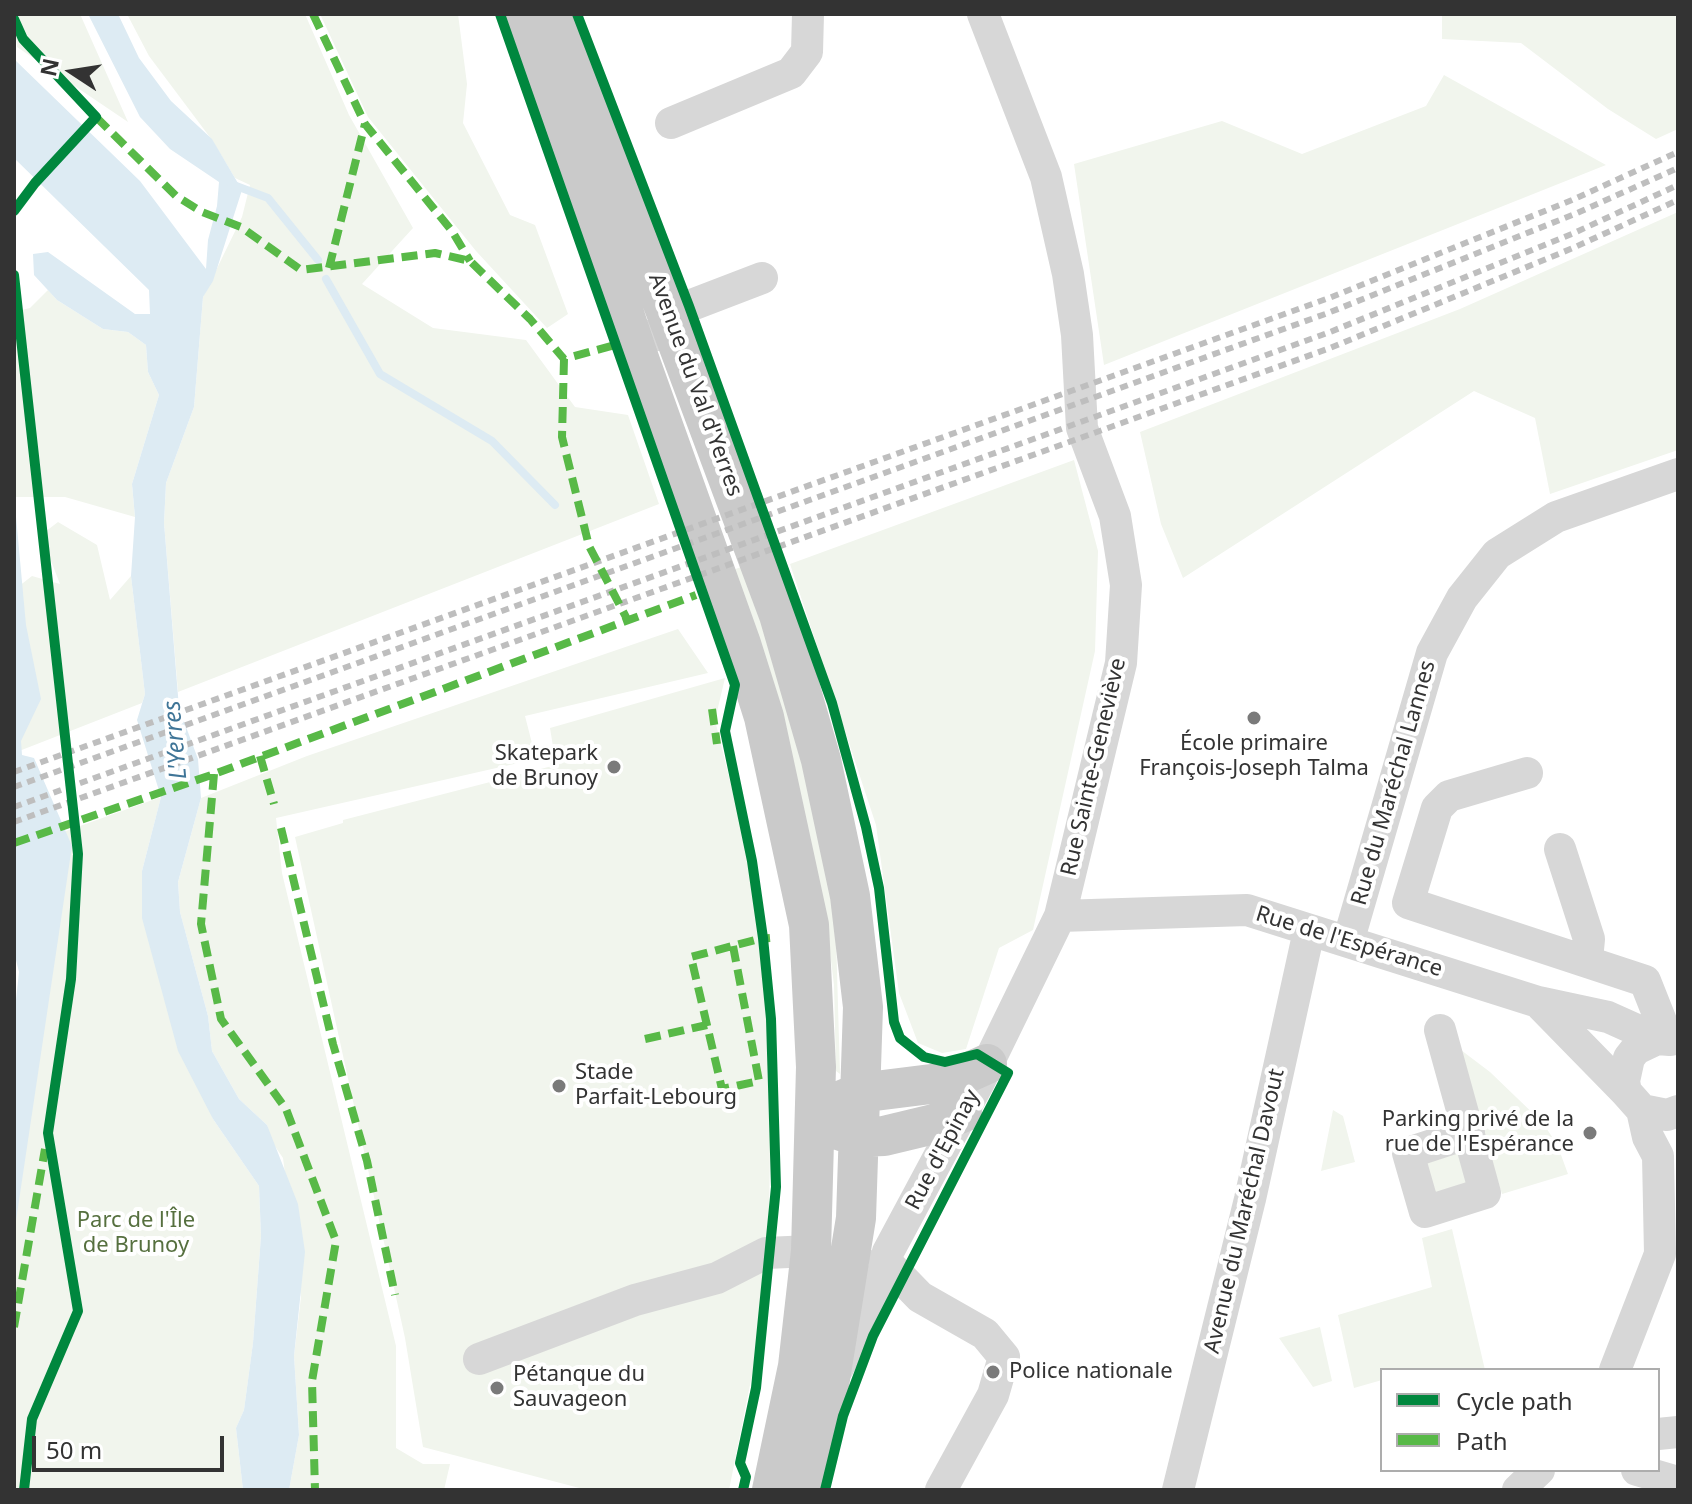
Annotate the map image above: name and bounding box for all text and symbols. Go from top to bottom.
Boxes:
north arrow [32,32,112,112]
text: N [32,55,65,79]
street label: Avenue du Val d'Yerres [642,270,748,500]
street label: Rue Sainte-Geneviève [1056,655,1132,879]
street label: Rue du Maréchal Lannes [1346,658,1442,908]
water label: L'Yerres [158,699,194,781]
marker: École primaire François-Joseph Talma [1245,709,1263,727]
place label: École primaire François-Joseph Talma [1139,731,1369,782]
place label: Skatepark de Brunoy [492,741,598,792]
marker: Skatepark de Brunoy [605,758,623,776]
street label: Rue de l'Espérance [1252,901,1446,983]
place label: Stade Parfait-Lebourg [575,1060,737,1112]
street label: Avenue du Maréchal Davout [1199,1066,1291,1356]
marker: Stade Parfait-Lebourg [550,1077,568,1095]
street label: Rue d'Epinay [900,1085,986,1215]
place label: Parking privé de la rue de l'Espérance [1382,1107,1574,1158]
marker: Parking privé de la rue de l'Espérance [1581,1124,1599,1142]
park label: Parc de l'Île de Brunoy [77,1208,195,1260]
place label: Police nationale [1009,1359,1173,1385]
place label: Pétanque du Sauvageon [513,1362,645,1414]
marker: Police nationale [984,1363,1002,1381]
legend [1380,1368,1660,1472]
marker: Pétanque du Sauvageon [488,1379,506,1397]
text: Cycle path [1456,1384,1573,1417]
scale bar [36,1420,228,1470]
text: Path [1456,1424,1507,1457]
text: 50 m [46,1433,102,1466]

